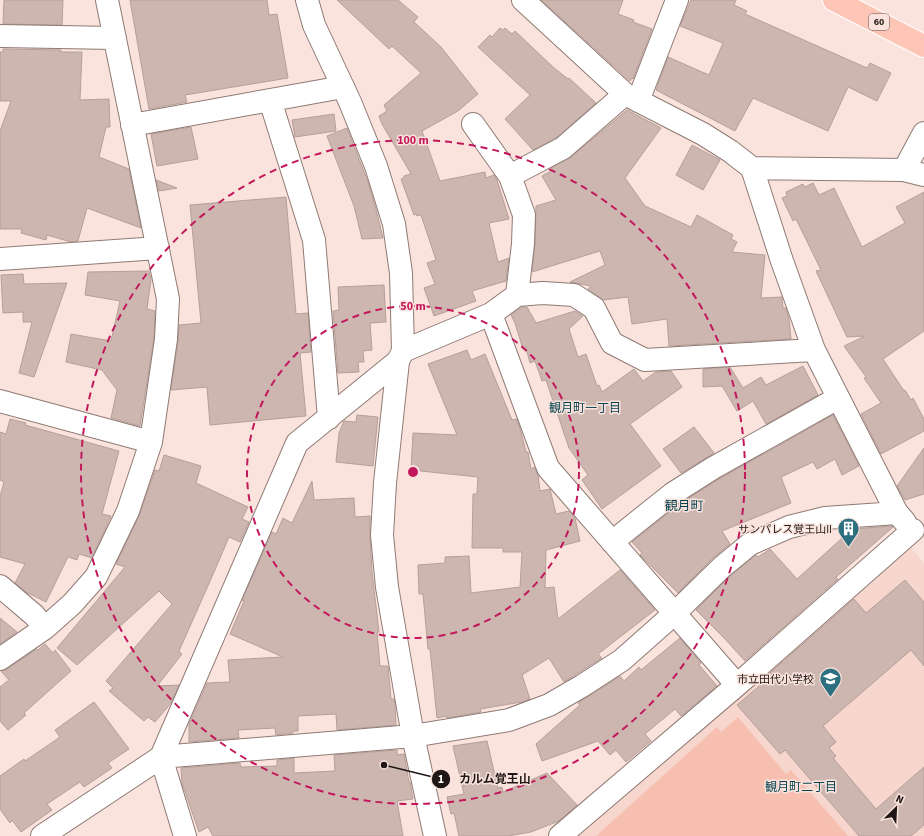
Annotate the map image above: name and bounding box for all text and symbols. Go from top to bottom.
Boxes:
road number: 60 [869,14,889,30]
text: 100 m [397,132,429,149]
text: 50 m [400,298,426,315]
district label: 観月町一丁目 [549,400,621,417]
centre of rings [406,465,420,479]
district label: 観月町 [664,497,704,515]
building icon: サンパレス覚王山II [835,516,861,549]
place label: サンパレス覚王山II [738,522,832,537]
school or university icon: 市立田代小学校 [817,666,843,699]
place label: 市立田代小学校 [737,672,814,687]
callout: カルム覚王山 [431,767,539,791]
text: 1 [438,771,444,788]
text: カルム覚王山 [459,771,531,788]
district label: 観月町二丁目 [765,779,837,796]
north arrow [876,788,916,828]
text: N [893,791,906,808]

